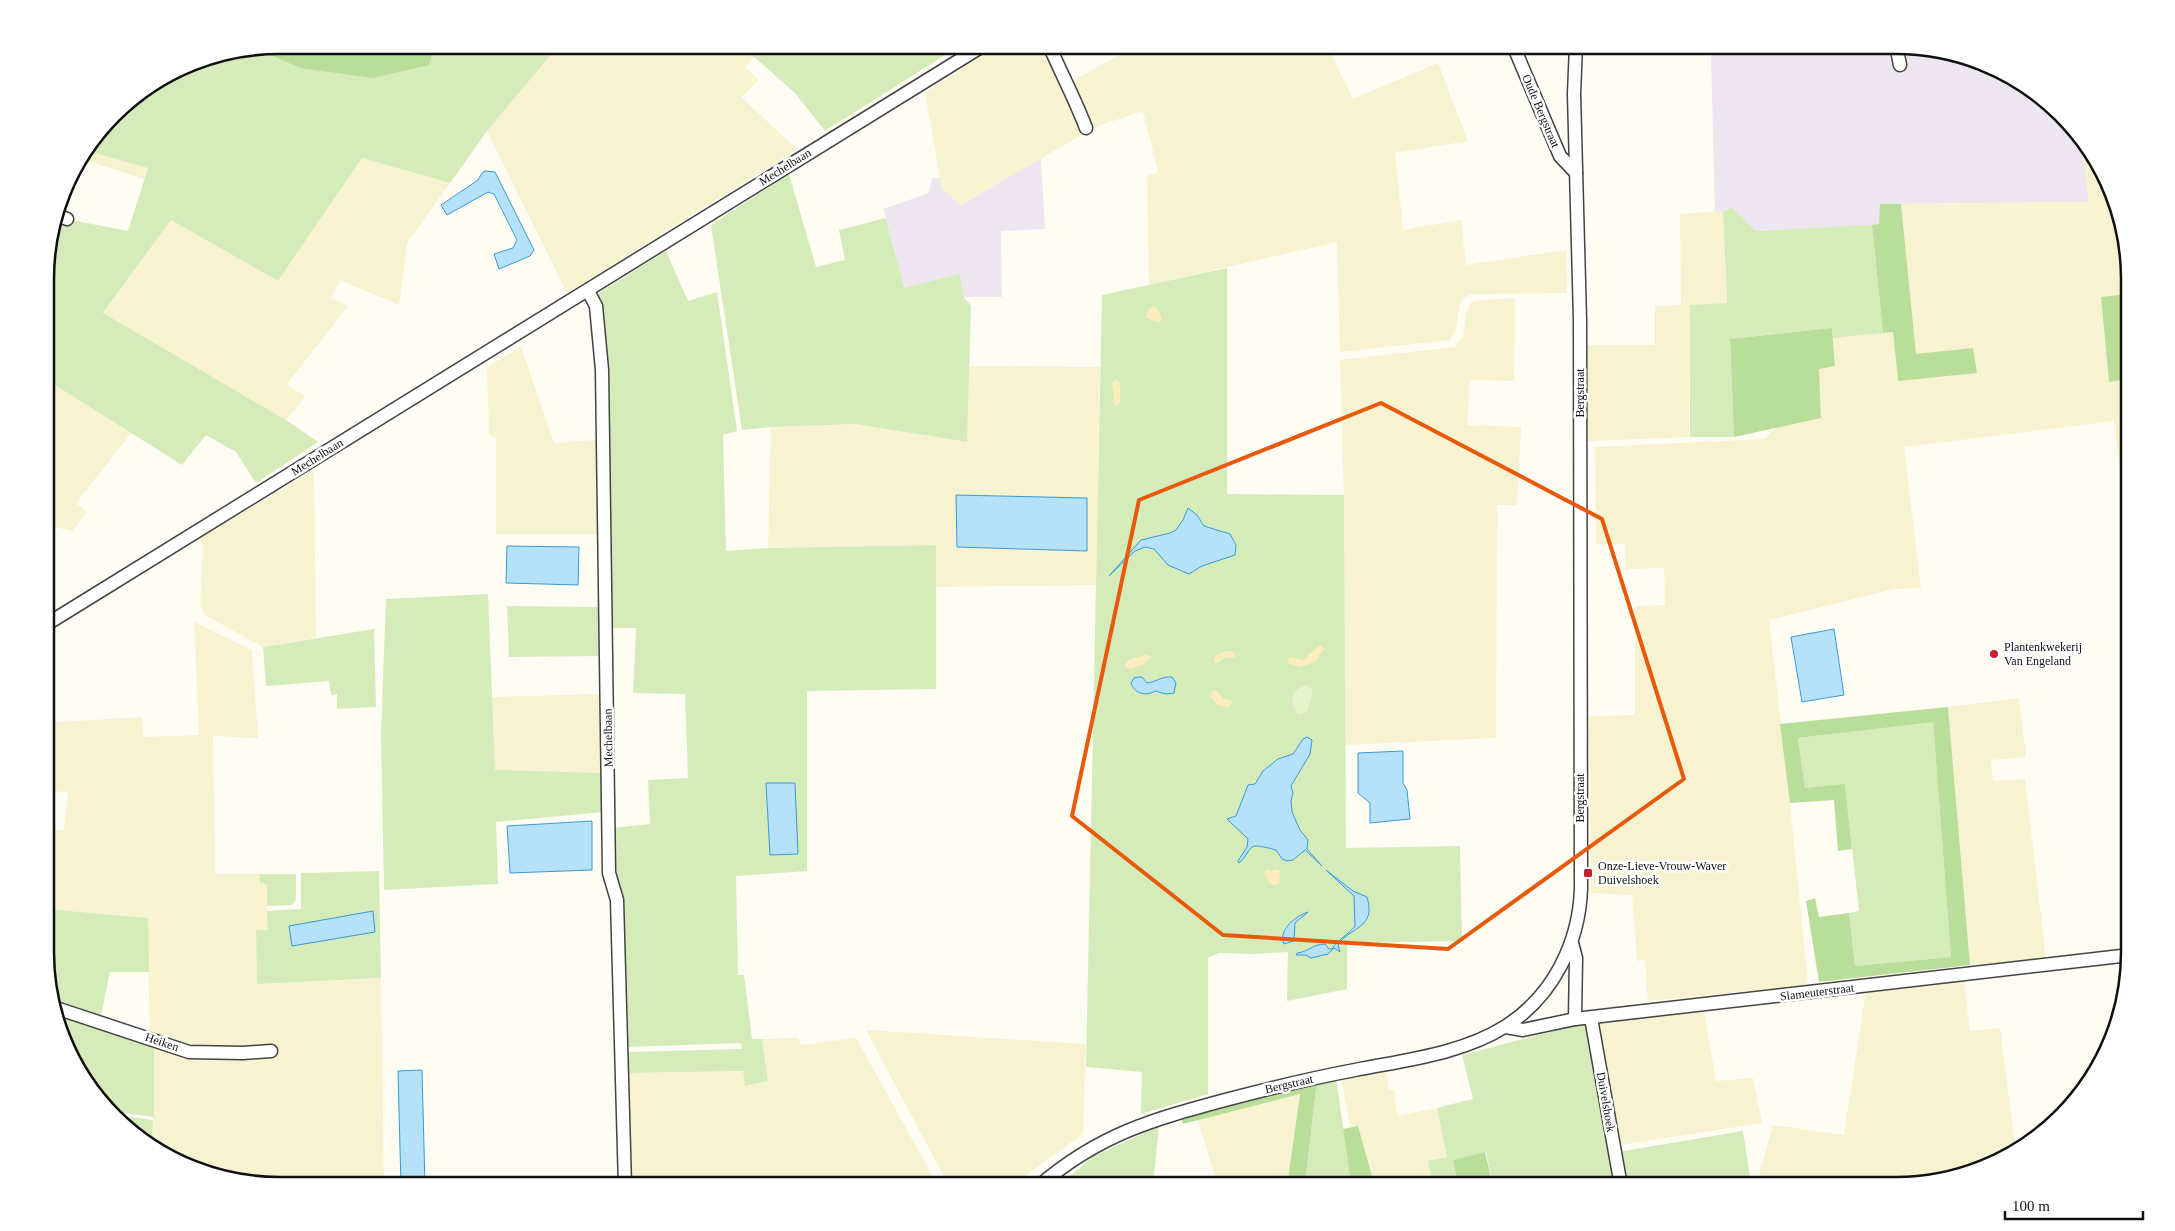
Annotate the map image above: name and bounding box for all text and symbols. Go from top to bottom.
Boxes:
street label: Oude Bergstraat [1519,72,1563,150]
street label: Mechelbaan [756,146,814,188]
street label: Bergstraat [1573,368,1587,418]
street label: Mechelbaan [288,436,346,478]
place label: Plantenkwekerij Van Engeland [2004,640,2082,668]
marker: Plantenkwekerij Van Engeland [1988,648,2000,660]
street label: Mechelbaan [600,709,616,767]
street label: Bergstraat [1573,773,1587,823]
place label: Onze-Lieve-Vrouw-Waver Duivelshoek [1598,859,1726,887]
marker: Onze-Lieve-Vrouw-Waver Duivelshoek [1582,867,1594,879]
street label: Slameuterstraat [1779,980,1856,1003]
street label: Heiken [143,1030,181,1054]
street label: Duivelshoek [1594,1071,1618,1133]
street label: Bergstraat [1263,1072,1315,1096]
scale bar [2005,1188,2142,1220]
text: 100 m [2012,1198,2050,1214]

